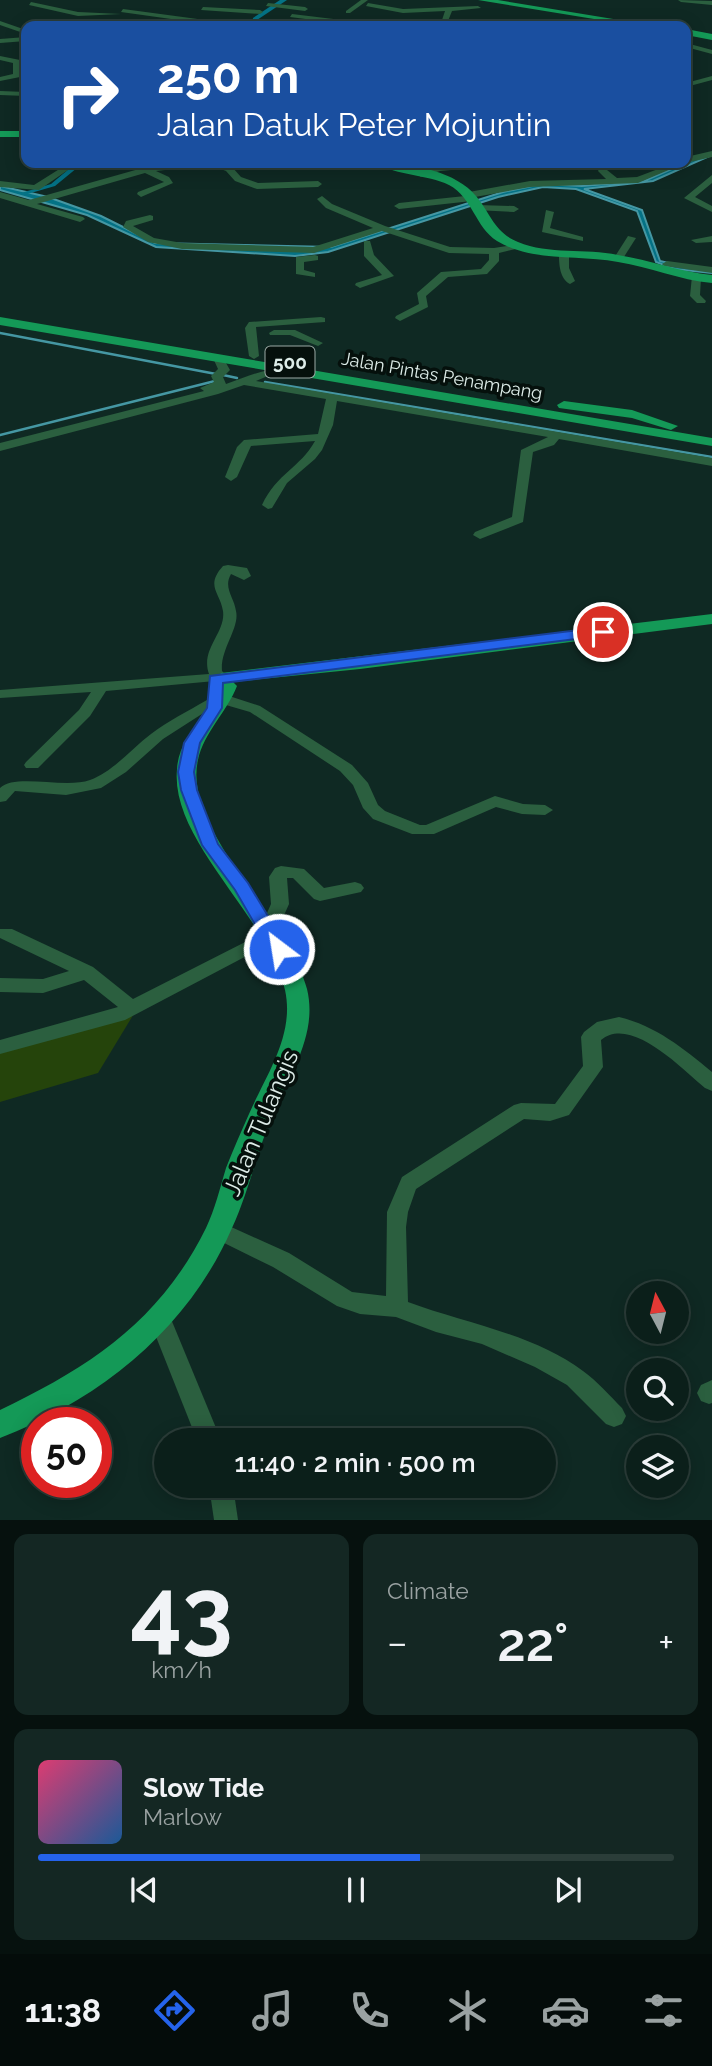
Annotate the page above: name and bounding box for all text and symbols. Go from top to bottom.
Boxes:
text: 250 m [157,47,299,104]
icon: right [42,49,133,140]
text: Jalan Datuk Peter Mojuntin [157,106,551,143]
road number: 500 [266,346,314,378]
street label: Jalan Pintas Penampang [340,347,544,404]
pin [573,602,633,662]
icon: arrive [584,613,622,651]
position arrow [242,912,316,986]
street label: Jalan Tulangis [217,1046,304,1200]
north arrow [626,1281,690,1344]
map controls [626,1281,689,1498]
button: search [626,1358,689,1421]
speed limit sign: 50 [21,1407,112,1498]
button: layers [626,1435,689,1498]
text: 11:40 · 2 min · 500 m [234,1448,476,1478]
text: 43 [130,1557,233,1664]
text: Climate [387,1577,469,1604]
text: 22° [497,1612,568,1673]
text: − [387,1620,407,1665]
text: + [658,1620,674,1665]
text: km/h [151,1656,212,1683]
text: Slow Tide [143,1773,264,1803]
text: Marlow [143,1803,222,1830]
icon: previous [125,1871,163,1909]
icon: pause [337,1871,375,1909]
icon: next [549,1871,587,1909]
icon: directions [150,1986,199,2035]
icon: music [248,1986,297,2035]
icon: phone [345,1986,394,2035]
icon: climate [443,1986,492,2035]
icon: car [541,1986,590,2035]
icon: filters [639,1986,688,2035]
text: 11:38 [24,1992,101,2029]

